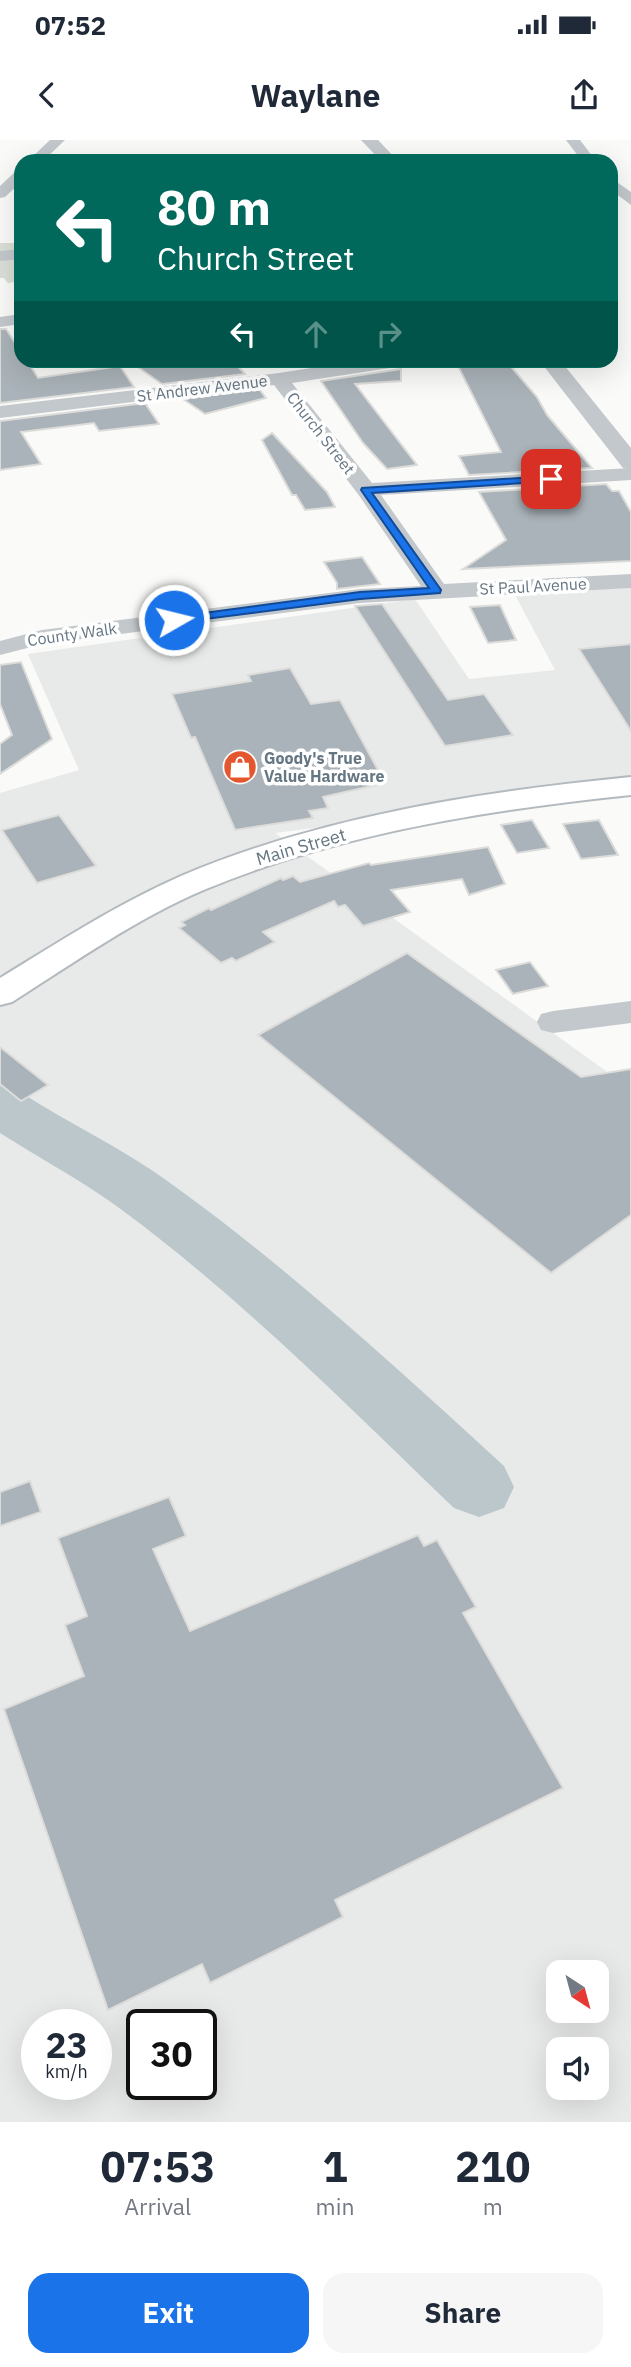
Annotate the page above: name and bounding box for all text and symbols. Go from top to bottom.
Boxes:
text: 07:52 [35,8,106,42]
text: Waylane [250,74,381,116]
icon: back [28,76,66,114]
icon: share [565,76,603,114]
text: 80 m [157,175,271,238]
icon: left [42,182,133,273]
text: Church Street [157,237,354,279]
icon: left [224,315,262,353]
icon: ahead [297,315,335,353]
icon: right [370,315,408,353]
street label: St Andrew Avenue [136,370,269,406]
street label: Church Street [283,388,359,478]
pin [521,449,581,509]
icon: arrive [532,460,570,498]
street label: St Paul Avenue [479,573,587,599]
position arrow [137,583,211,657]
street label: County Walk [26,618,118,650]
shop icon: Goody's True Value Hardware [221,748,259,786]
place label: Goody's True Value Hardware [264,748,385,786]
street label: Main Street [253,823,349,870]
north arrow [546,1960,609,2023]
map controls [546,1960,609,2100]
speed limit sign: 30 [126,2009,217,2100]
text: 23 [45,2022,88,2068]
button: sound [546,2037,609,2100]
text: km/h [45,2060,88,2083]
text: 07:53 [100,2139,215,2194]
text: 1 [322,2139,348,2194]
text: 210 [455,2139,531,2194]
text: Arrival [124,2191,191,2221]
text: min [316,2191,354,2221]
text: m [483,2191,503,2221]
button: Exit [28,2273,309,2353]
button: Share [323,2273,603,2353]

